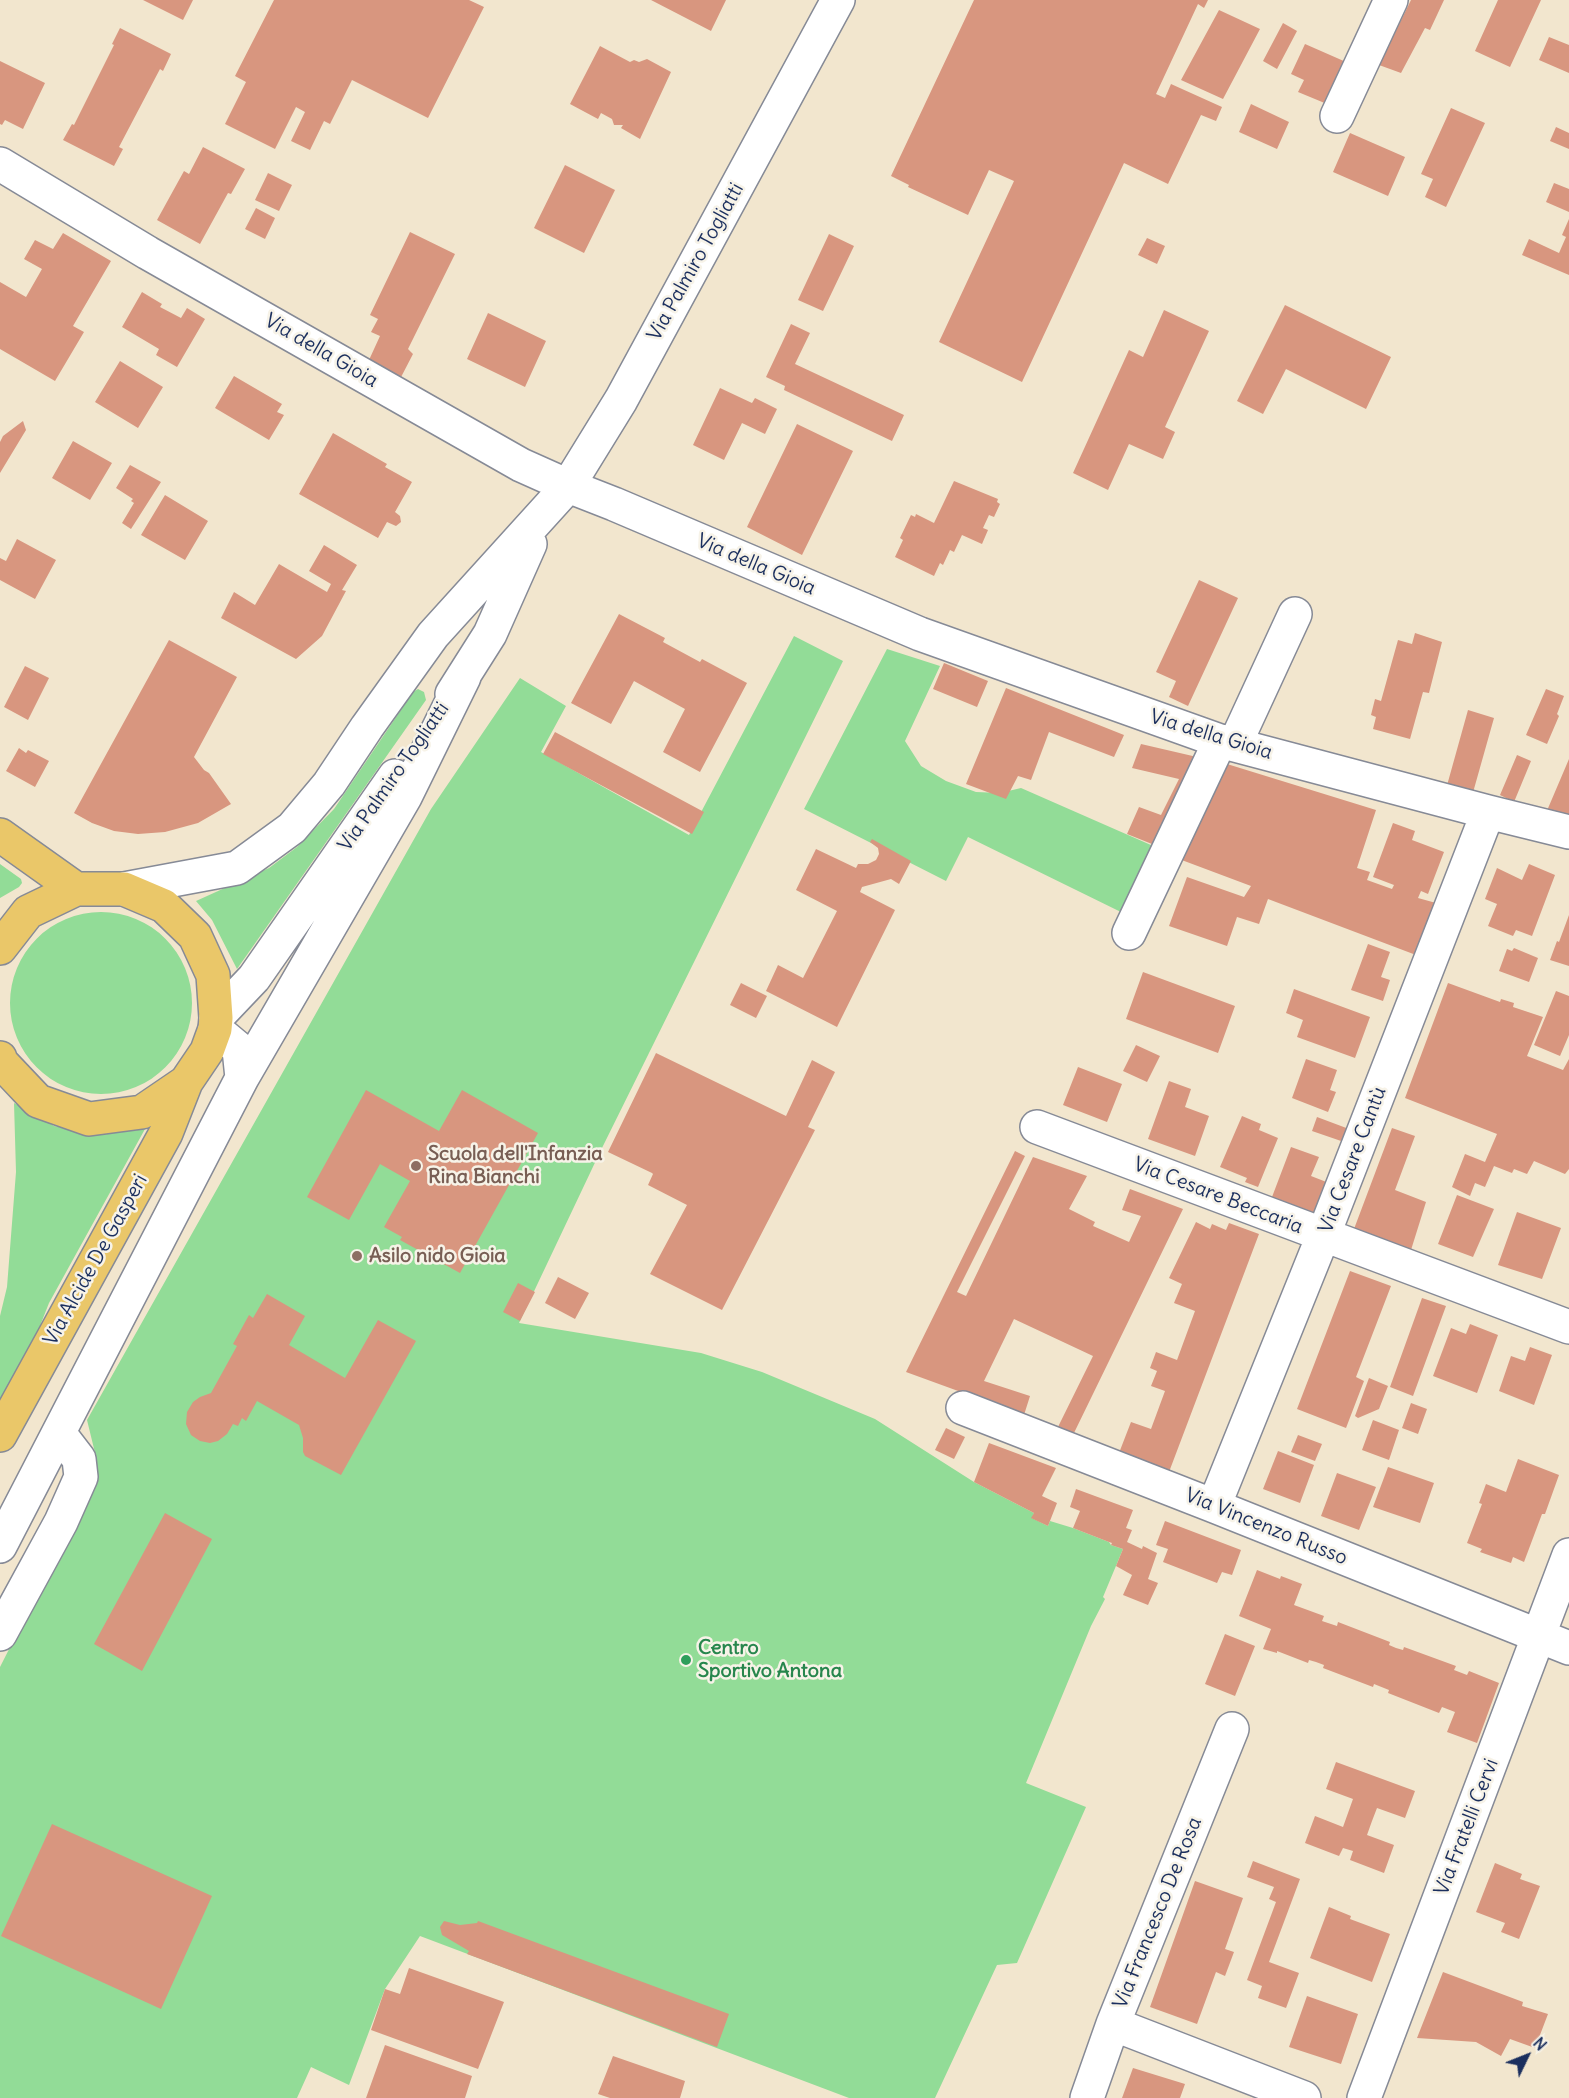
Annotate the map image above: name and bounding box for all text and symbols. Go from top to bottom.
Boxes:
street label: Via Palmiro Togliatti [643,179,749,345]
street label: Via della Gioia [260,309,382,393]
street label: Via della Gioia [693,529,819,601]
street label: Via Palmiro Togliatti [334,698,454,856]
street label: Via della Gioia [1147,705,1275,765]
street label: Via Cesare Cantù [1314,1084,1392,1236]
place label: Scuola dell'Infanzia Rina Bianchi [428,1142,603,1189]
street label: Via Cesare Beccaria [1130,1153,1306,1239]
marker: Scuola dell'Infanzia Rina Bianchi [409,1159,423,1173]
street label: Via Alcide De Gasperi [39,1170,153,1350]
place label: Asilo nido Gioia [369,1244,506,1268]
marker: Asilo nido Gioia [350,1249,364,1263]
street label: Via Vincenzo Russo [1181,1483,1351,1571]
place label: Centro Sportivo Antona [698,1636,842,1683]
marker: Centro Sportivo Antona [679,1653,693,1667]
street label: Via Fratelli Cervi [1430,1755,1504,1899]
street label: Via Francesco De Rosa [1109,1814,1207,2012]
north arrow [1497,2026,1557,2086]
text: N [1529,2033,1551,2055]

